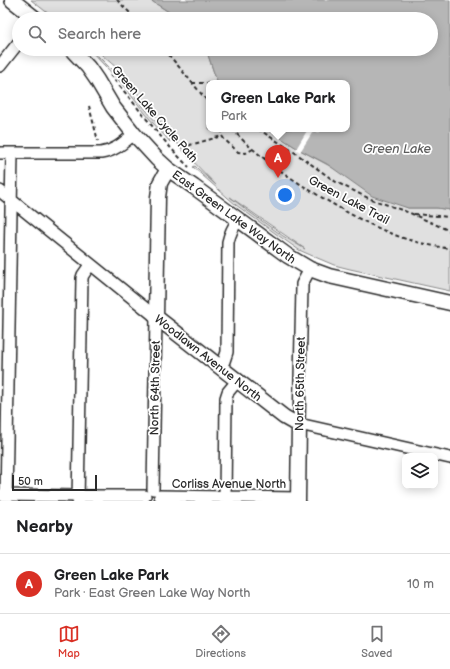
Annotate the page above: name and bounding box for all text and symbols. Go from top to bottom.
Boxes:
search box [12,12,438,56]
icon: search [26,23,48,45]
text: Search here [58,25,141,44]
street label: Green Lake Cycle Path [108,63,201,166]
popup [206,80,350,132]
text: Green Lake Park [221,89,335,108]
text: Park [221,108,247,124]
water label: Green Lake [363,141,431,157]
pin: A [265,145,291,178]
street label: East Green Lake Way North [169,167,299,268]
street label: Green Lake Trail [306,173,392,228]
your location [275,185,295,205]
street label: Woodlawn Avenue North [151,312,265,405]
street label: North 65th Street [292,336,309,431]
street label: North 64th Street [147,340,164,436]
map controls [402,453,438,489]
button: layers [402,453,438,489]
scale bar [12,473,97,492]
text: 50 m [18,475,43,488]
street label: Corliss Avenue North [172,477,287,492]
text: Nearby [16,517,73,537]
text: Green Lake Park [54,566,169,585]
text: A [25,576,33,592]
text: 10 m [407,576,434,592]
text: Park · East Green Lake Way North [54,585,250,601]
tab: Map [58,623,80,660]
tab: Directions [195,623,246,660]
tab: Saved [361,623,392,660]

